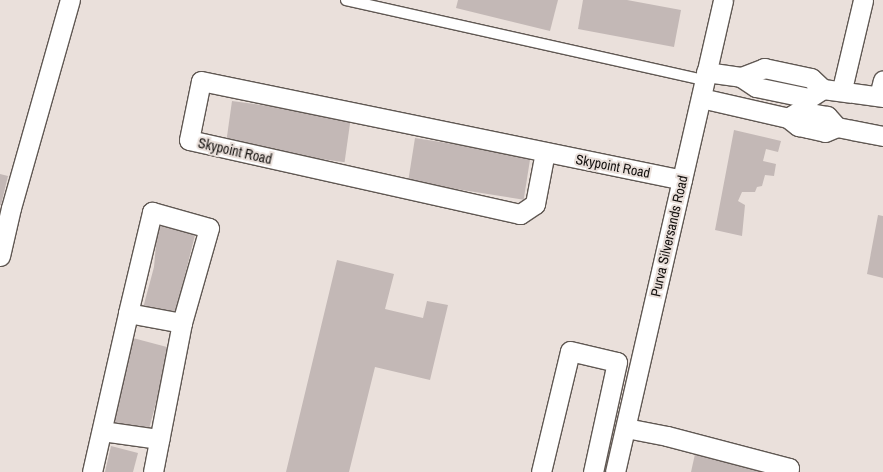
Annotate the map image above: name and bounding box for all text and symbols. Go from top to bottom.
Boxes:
street label: Skypoint Road [196,134,274,168]
street label: Skypoint Road [574,151,652,181]
street label: Purva Silversands Road [647,174,691,298]

